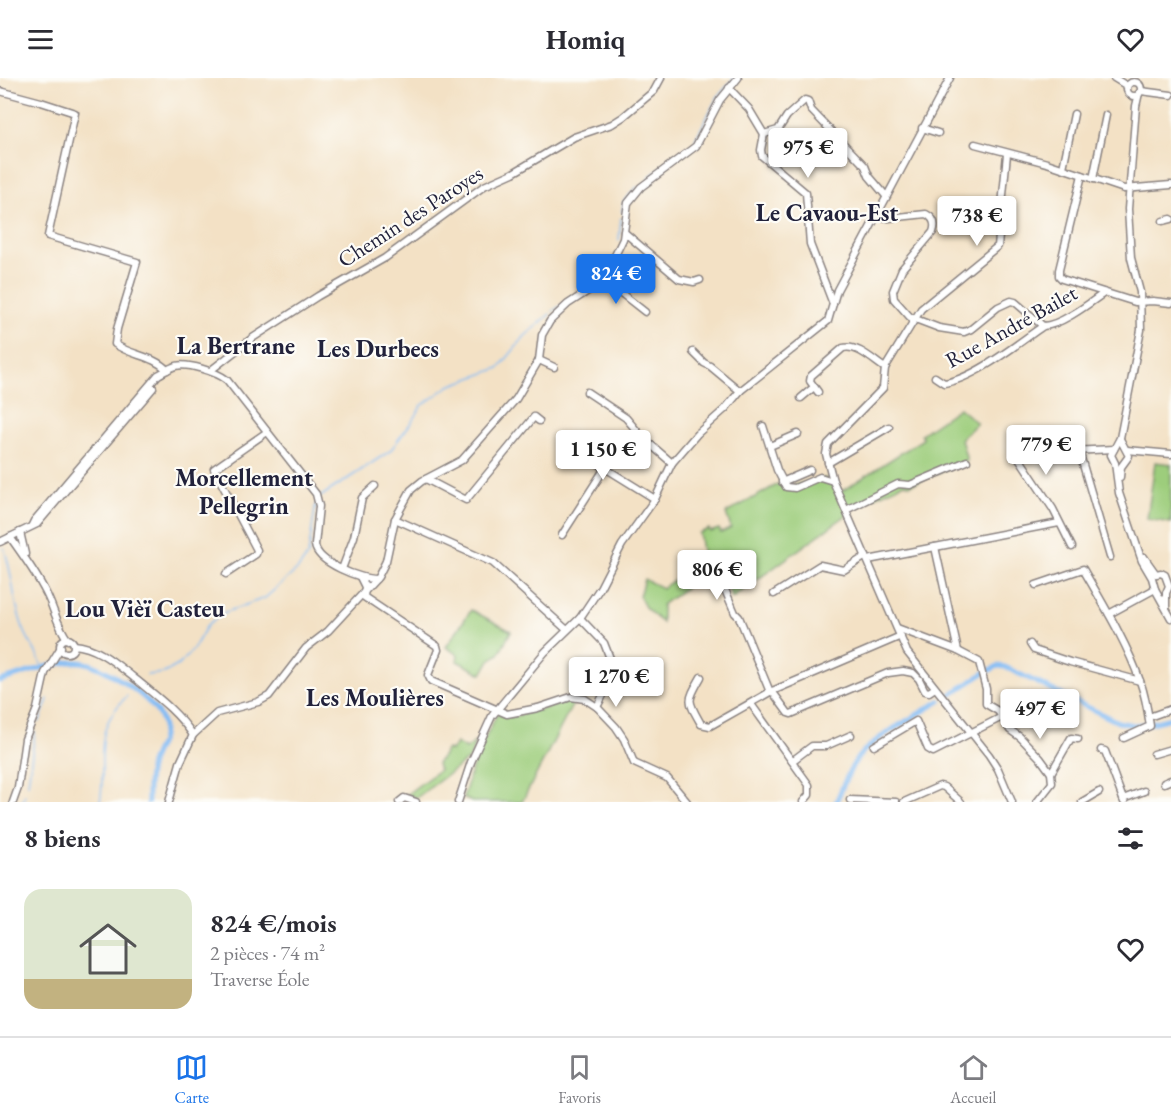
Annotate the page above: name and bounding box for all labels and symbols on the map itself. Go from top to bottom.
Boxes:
pin: 975 € [766,128,850,179]
street label: Chemin des Paroyes [332,159,488,274]
pin: 738 € [935,196,1019,247]
district label: Le Cavaou-Est [756,197,898,228]
pin: 824 € [574,254,658,305]
street label: Rue André Bailet [940,278,1082,375]
district label: La Bertrane [177,330,295,361]
district label: Les Durbecs [317,333,439,364]
pin: 779 € [1004,425,1088,476]
pin: 1 150 € [548,430,658,481]
district label: Morcellement Pellegrin [175,462,313,522]
pin: 806 € [675,550,759,601]
district label: Lou Vièï Casteu [65,593,226,624]
pin: 1 270 € [561,657,671,708]
district label: Les Moulières [306,682,444,713]
pin: 497 € [998,689,1082,740]

